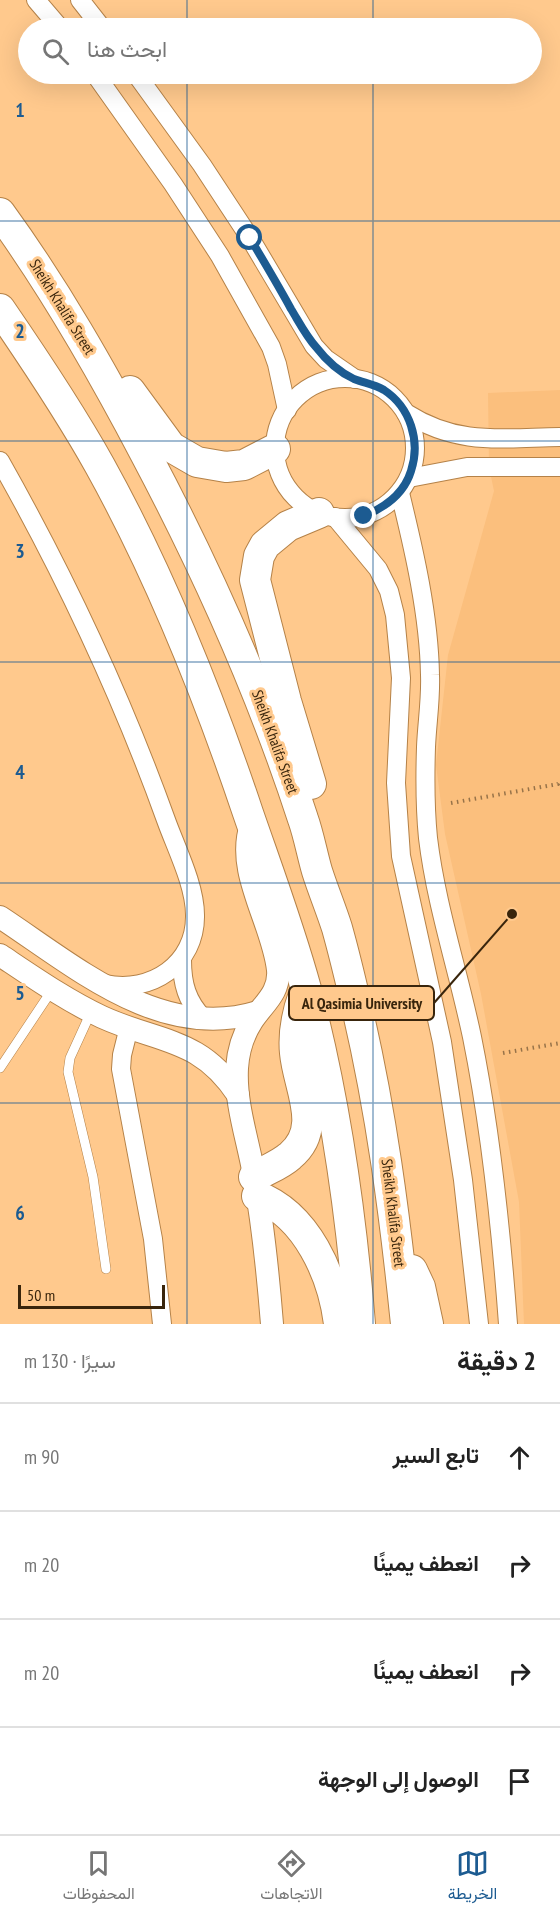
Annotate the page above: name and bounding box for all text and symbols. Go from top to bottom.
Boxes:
search box [18,18,542,84]
icon: search [39,35,72,68]
text: ابحث هنا [87,35,167,63]
text: 1 [15,97,25,123]
route start [236,224,262,250]
street label: Sheikh Khalifa Street [26,256,99,358]
text: 2 [15,318,25,344]
route end [350,502,376,528]
text: 3 [15,538,25,564]
street label: Sheikh Khalifa Street [248,687,303,796]
text: 4 [15,759,25,785]
text: 5 [15,980,25,1006]
callout: Al Qasimia University [289,986,434,1020]
text: Al Qasimia University [301,993,423,1013]
street label: Sheikh Khalifa Street [377,1158,410,1268]
text: 6 [15,1200,25,1226]
scale bar [18,1282,165,1310]
text: 50 m [27,1285,55,1305]
text: 2 دقيقة [457,1344,536,1377]
text: سيرًا · 130 m [24,1348,116,1374]
text: تابع السير [392,1441,479,1469]
icon: ahead [503,1441,536,1474]
text: 90 m [24,1444,59,1470]
text: انعطف يمينًا [373,1549,479,1577]
icon: right [503,1549,536,1582]
text: 20 m [24,1552,59,1578]
text: انعطف يمينًا [373,1657,479,1685]
icon: right [503,1657,536,1690]
text: 20 m [24,1660,59,1686]
text: الوصول إلى الوجهة [318,1765,479,1793]
icon: arrive [503,1765,536,1798]
tab: المحفوظات [63,1847,135,1908]
tab: الاتجاهات [260,1847,322,1908]
tab: الخريطة [448,1847,497,1908]

